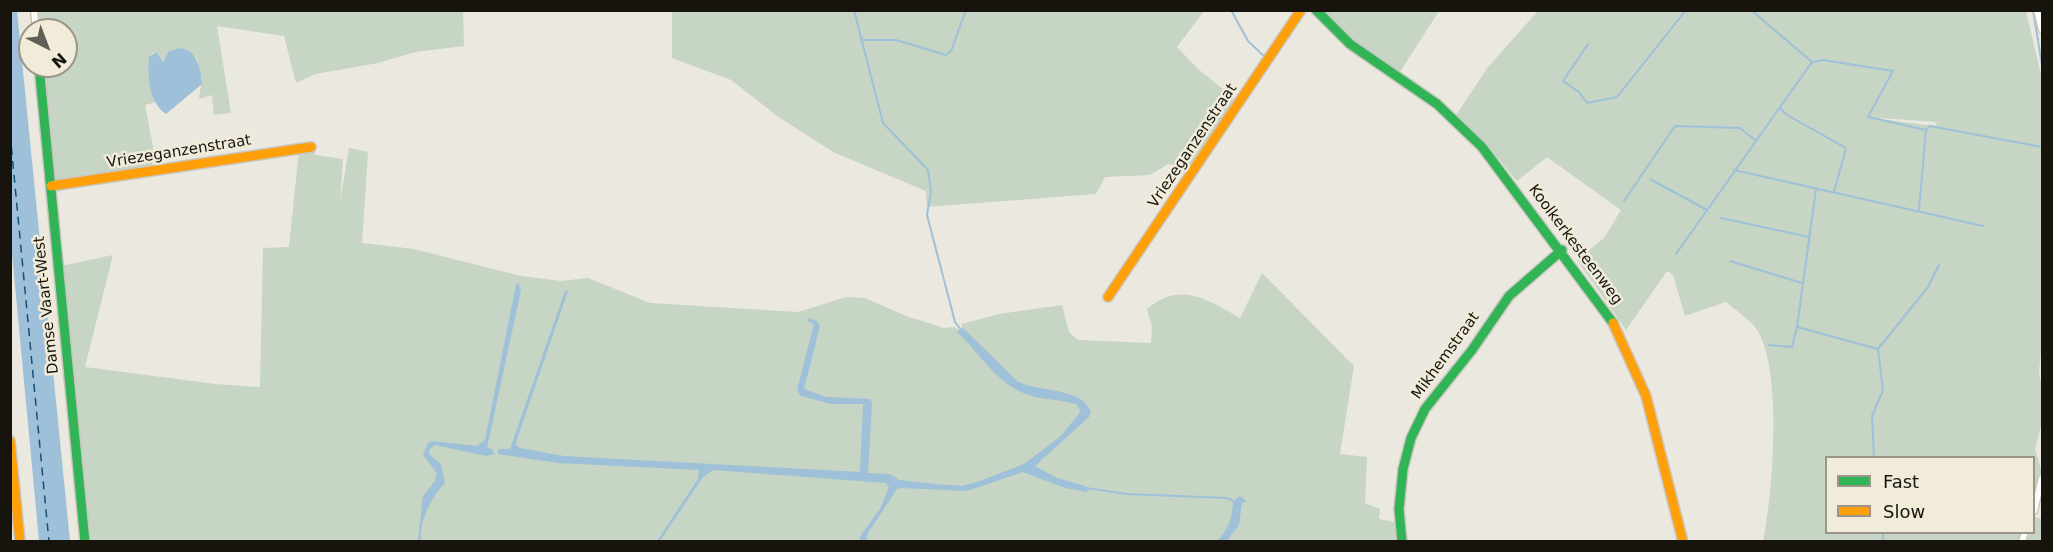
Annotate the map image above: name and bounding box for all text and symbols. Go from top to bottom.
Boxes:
north arrow [18,18,78,78]
text: N [48,49,70,72]
street label: Vriezeganzenstraat [1145,80,1241,212]
street label: Vriezeganzenstraat [106,132,252,172]
street label: Koolkerkesteenweg [1524,182,1626,308]
street label: Damse Vaart-West [31,235,63,375]
street label: Mikhemstraat [1408,309,1484,403]
legend [1825,456,2035,534]
text: Fast [1883,471,1919,492]
text: Slow [1883,501,1925,522]

